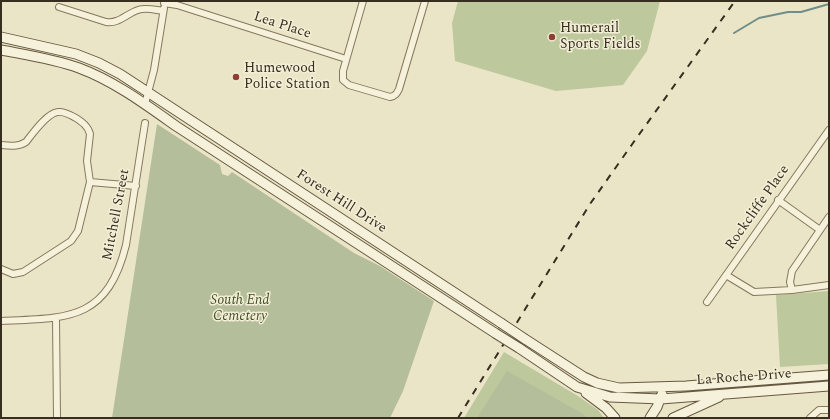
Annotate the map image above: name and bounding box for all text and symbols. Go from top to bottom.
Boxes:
street label: Lea Place [251,9,313,43]
place label: Humerail Sports Fields [560,21,641,54]
marker: Humerail Sports Fields [547,32,557,42]
place label: Humewood Police Station [244,61,330,94]
marker: Humewood Police Station [231,72,241,82]
street label: Rockcliffe Place [723,162,793,254]
street label: Forest Hill Drive [293,167,389,237]
street label: Mitchell Street [100,168,134,262]
park label: South End Cemetery [210,293,270,326]
street label: La Roche Drive [696,366,792,390]

